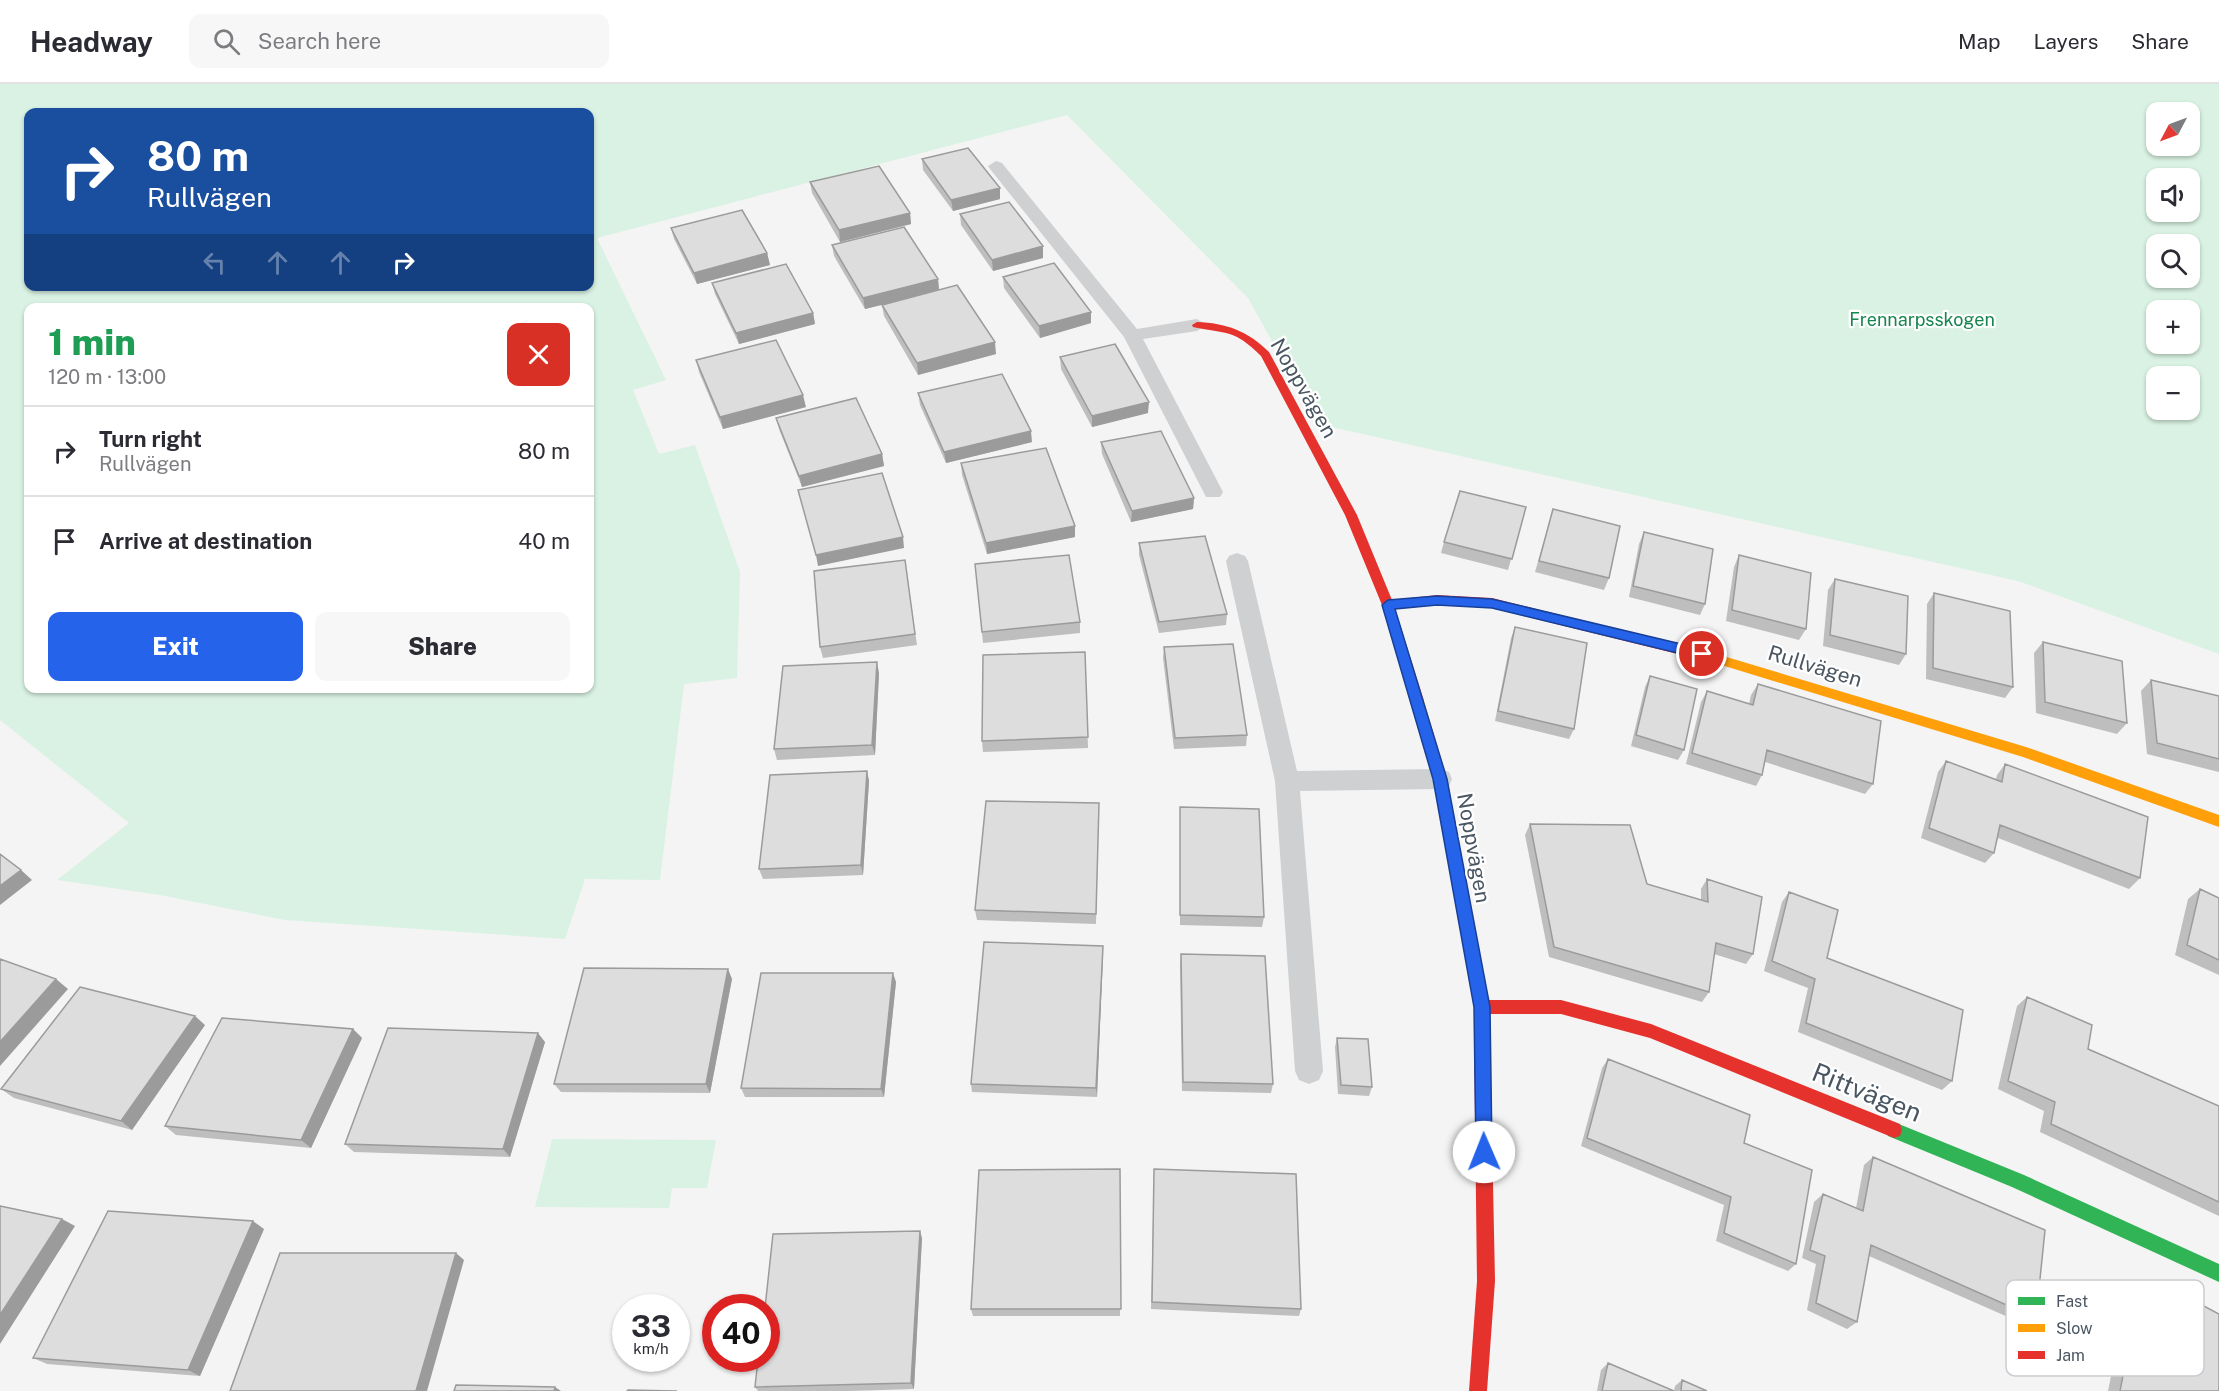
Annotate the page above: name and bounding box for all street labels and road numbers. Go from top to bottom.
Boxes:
street label: Noppvägen [1265,334,1343,442]
street label: Rullvägen [1765,640,1865,692]
street label: Noppvägen [1452,791,1496,905]
street label: Rittvägen [1808,1056,1926,1128]

